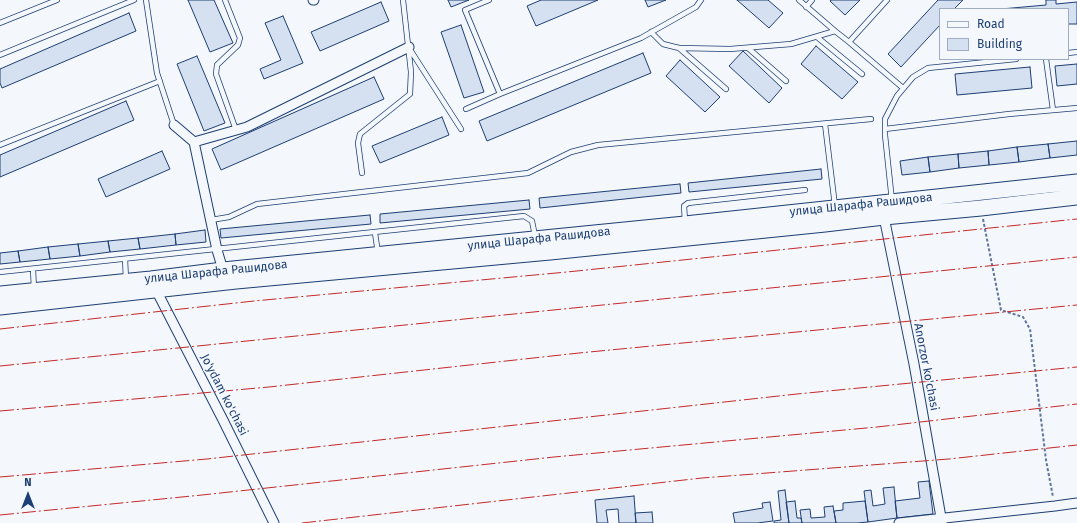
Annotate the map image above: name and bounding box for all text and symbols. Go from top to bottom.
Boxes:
legend [939,8,1069,60]
text: Road [977,17,1005,31]
text: Building [977,37,1022,51]
street label: улица Шарафа Рашидова [789,190,933,220]
street label: улица Шарафа Рашидова [467,224,611,254]
street label: улица Шарафа Рашидова [144,257,288,287]
street label: Anorzor ko'chasi [910,322,942,412]
street label: Jo'ydam ko'chasi [197,352,251,438]
north arrow [8,475,48,515]
text: N [24,476,32,489]

